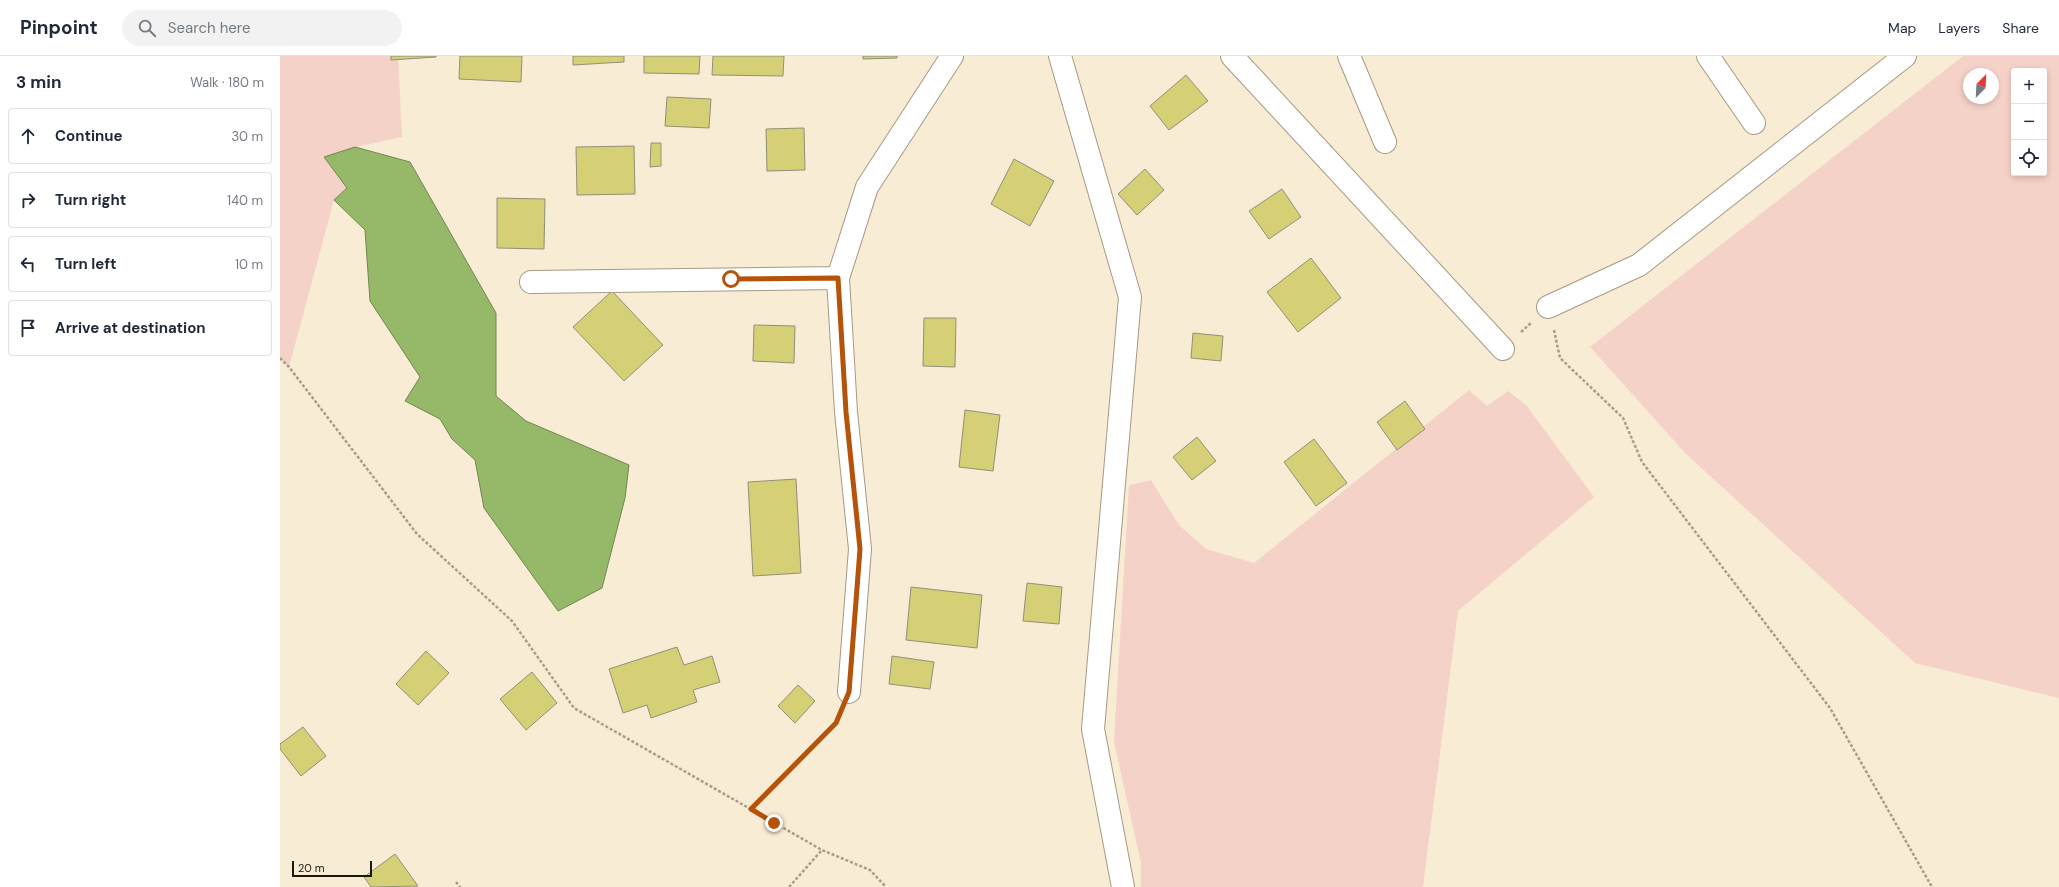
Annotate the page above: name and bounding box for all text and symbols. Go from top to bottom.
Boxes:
search box [122,10,402,46]
text: Pinpoint [20,15,98,40]
icon: search [136,17,158,39]
text: Search here [168,18,251,38]
text: Map [1888,19,1916,37]
text: Layers [1938,19,1980,37]
text: Share [2002,19,2039,37]
north arrow [1963,68,1999,104]
map controls [2011,68,2047,176]
button: + [2011,68,2047,104]
text: 3 min [16,71,61,93]
text: Walk · 180 m [190,74,264,91]
button: − [2011,104,2047,140]
icon: ahead [17,125,39,147]
text: Continue [55,126,123,146]
text: 30 m [231,128,263,145]
button: locate [2011,140,2047,176]
icon: right [17,189,39,211]
text: Turn right [55,190,126,210]
text: 140 m [227,192,263,209]
icon: left [17,253,39,275]
text: Turn left [55,254,116,274]
text: 10 m [235,256,263,273]
route start [722,270,740,288]
icon: arrive [17,317,39,339]
text: Arrive at destination [55,318,206,338]
route end [765,814,783,832]
scale bar [292,859,372,878]
text: 20 m [298,861,324,875]

